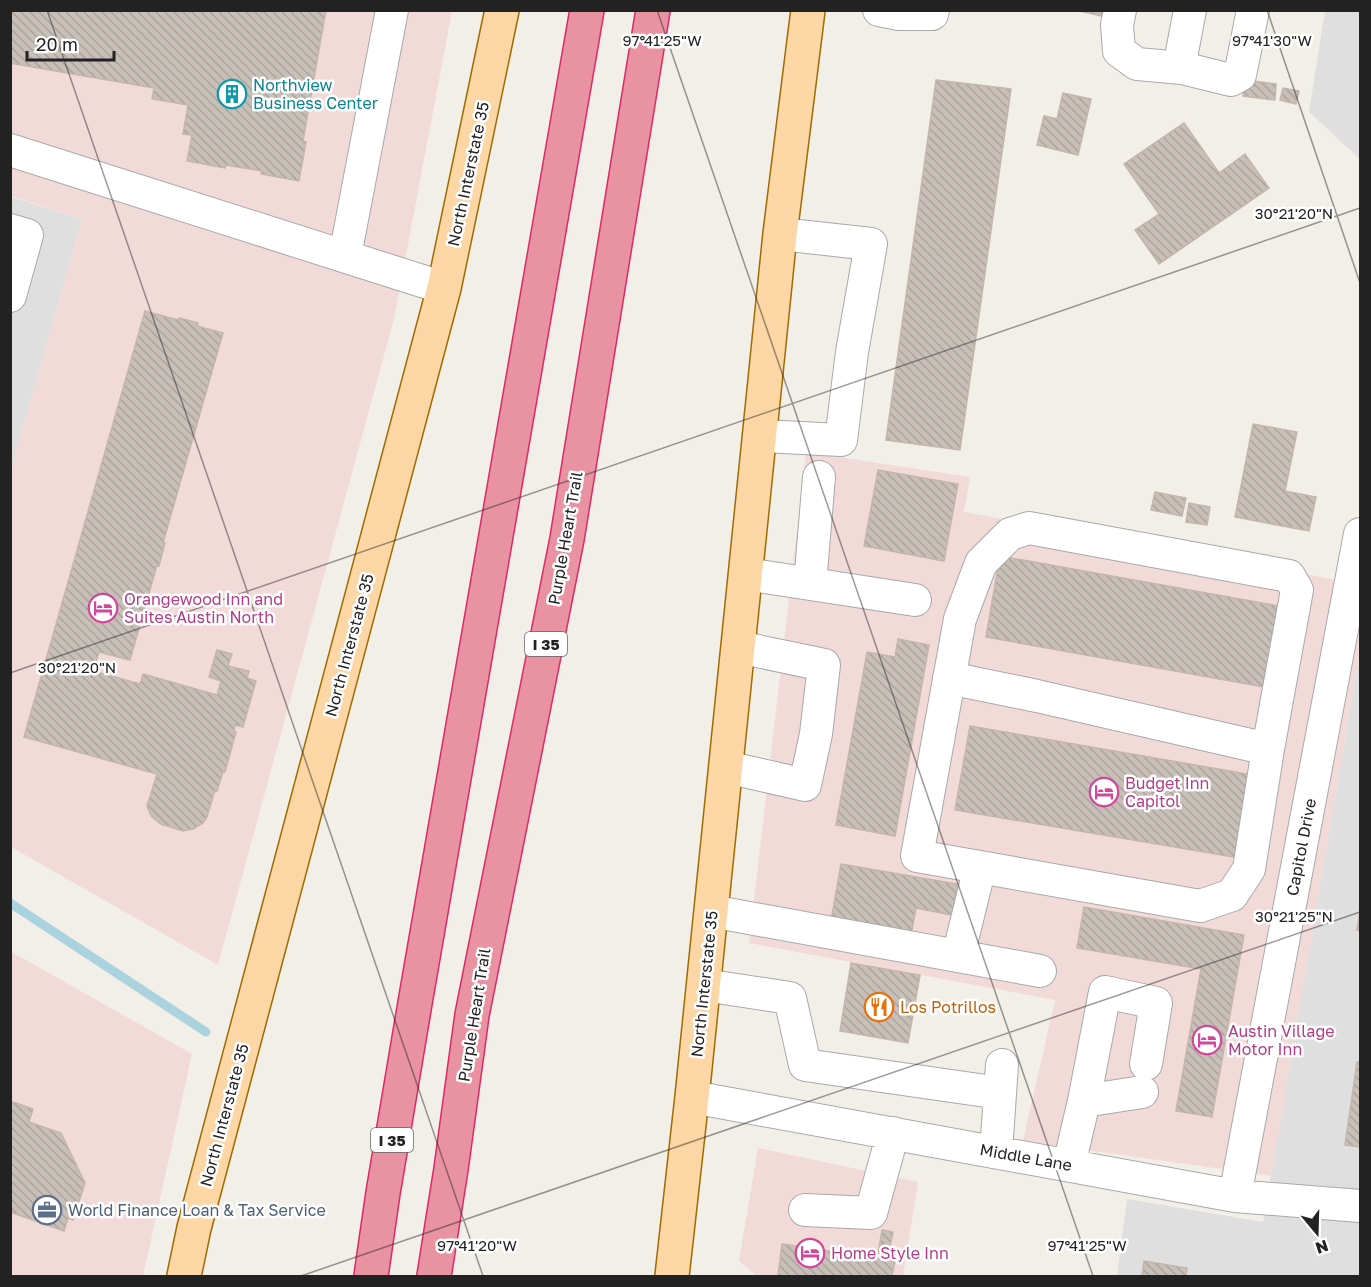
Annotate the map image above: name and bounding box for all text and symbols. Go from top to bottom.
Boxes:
scale bar [27,24,114,62]
text: 97°41'25"W [622,31,702,49]
text: 97°41'30"W [1232,31,1312,49]
text: 20 m [36,33,78,55]
place label: Northview Business Center [253,75,378,113]
building icon: Northview Business Center [216,78,248,110]
street label: North Interstate 35 [443,100,493,248]
text: 30°21'20"N [1255,204,1333,222]
street label: Purple Heart Trail [543,470,587,606]
street label: North Interstate 35 [320,571,378,719]
place label: Orangewood Inn and Suites Austin North [124,589,283,627]
hotel icon: Orangewood Inn and Suites Austin North [87,592,119,624]
road number: I 35 [525,632,567,656]
text: 30°21'20"N [38,658,116,676]
place label: Budget Inn Capitol [1125,773,1209,811]
hotel icon: Budget Inn Capitol [1088,776,1120,808]
street label: Capitol Drive [1282,797,1320,897]
text: 30°21'25"N [1255,907,1333,925]
street label: North Interstate 35 [686,910,722,1058]
street label: Purple Heart Trail [454,947,494,1083]
restaurant icon: Los Potrillos [863,991,895,1023]
place label: Los Potrillos [900,997,996,1017]
place label: Austin Village Motor Inn [1228,1021,1335,1059]
hotel icon: Austin Village Motor Inn [1191,1024,1223,1056]
street label: North Interstate 35 [195,1041,253,1189]
road number: I 35 [371,1128,413,1152]
street label: Middle Lane [978,1139,1074,1175]
office icon: World Finance Loan & Tax Service [31,1194,63,1226]
place label: World Finance Loan & Tax Service [68,1200,326,1220]
north arrow [1287,1203,1347,1263]
text: 97°41'20"W [437,1236,517,1254]
text: 97°41'25"W [1047,1236,1127,1254]
text: N [1313,1236,1331,1259]
hotel icon: Home Style Inn [794,1237,826,1269]
place label: Home Style Inn [831,1243,949,1263]

